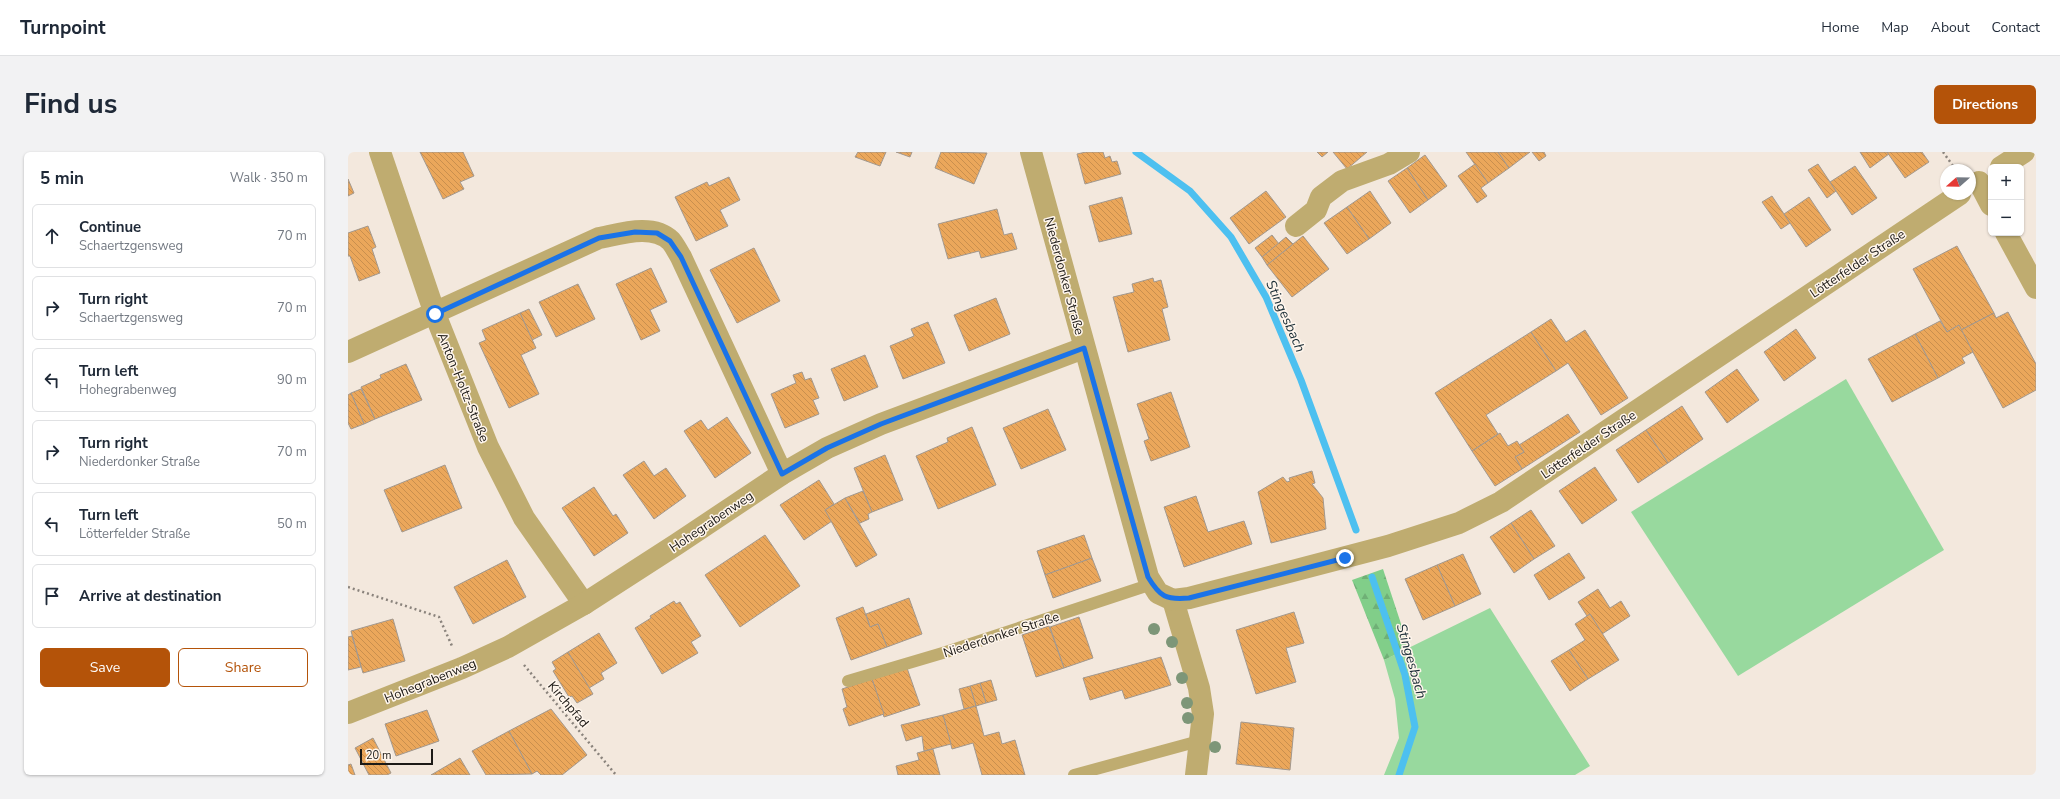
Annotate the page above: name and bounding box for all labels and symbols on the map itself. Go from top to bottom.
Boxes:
north arrow [1940,164,1976,200]
street label: Niederdonker Straße [1040,216,1088,337]
street label: Lötterfelder Straße [1806,225,1909,302]
water label: Stingesbach [1261,277,1310,355]
route start [426,305,444,323]
street label: Anton-Holtz-Straße [433,330,493,445]
street label: Lötterfelder Straße [1537,406,1640,483]
street label: Hohegrabenweg [666,487,757,557]
route end [1336,549,1354,567]
street label: Niederdonker Straße [941,608,1062,662]
water label: Stingesbach [1392,621,1431,701]
street label: Hohegrabenweg [382,654,479,708]
street label: Kirchpfad [544,678,593,732]
scale bar [360,747,433,766]

